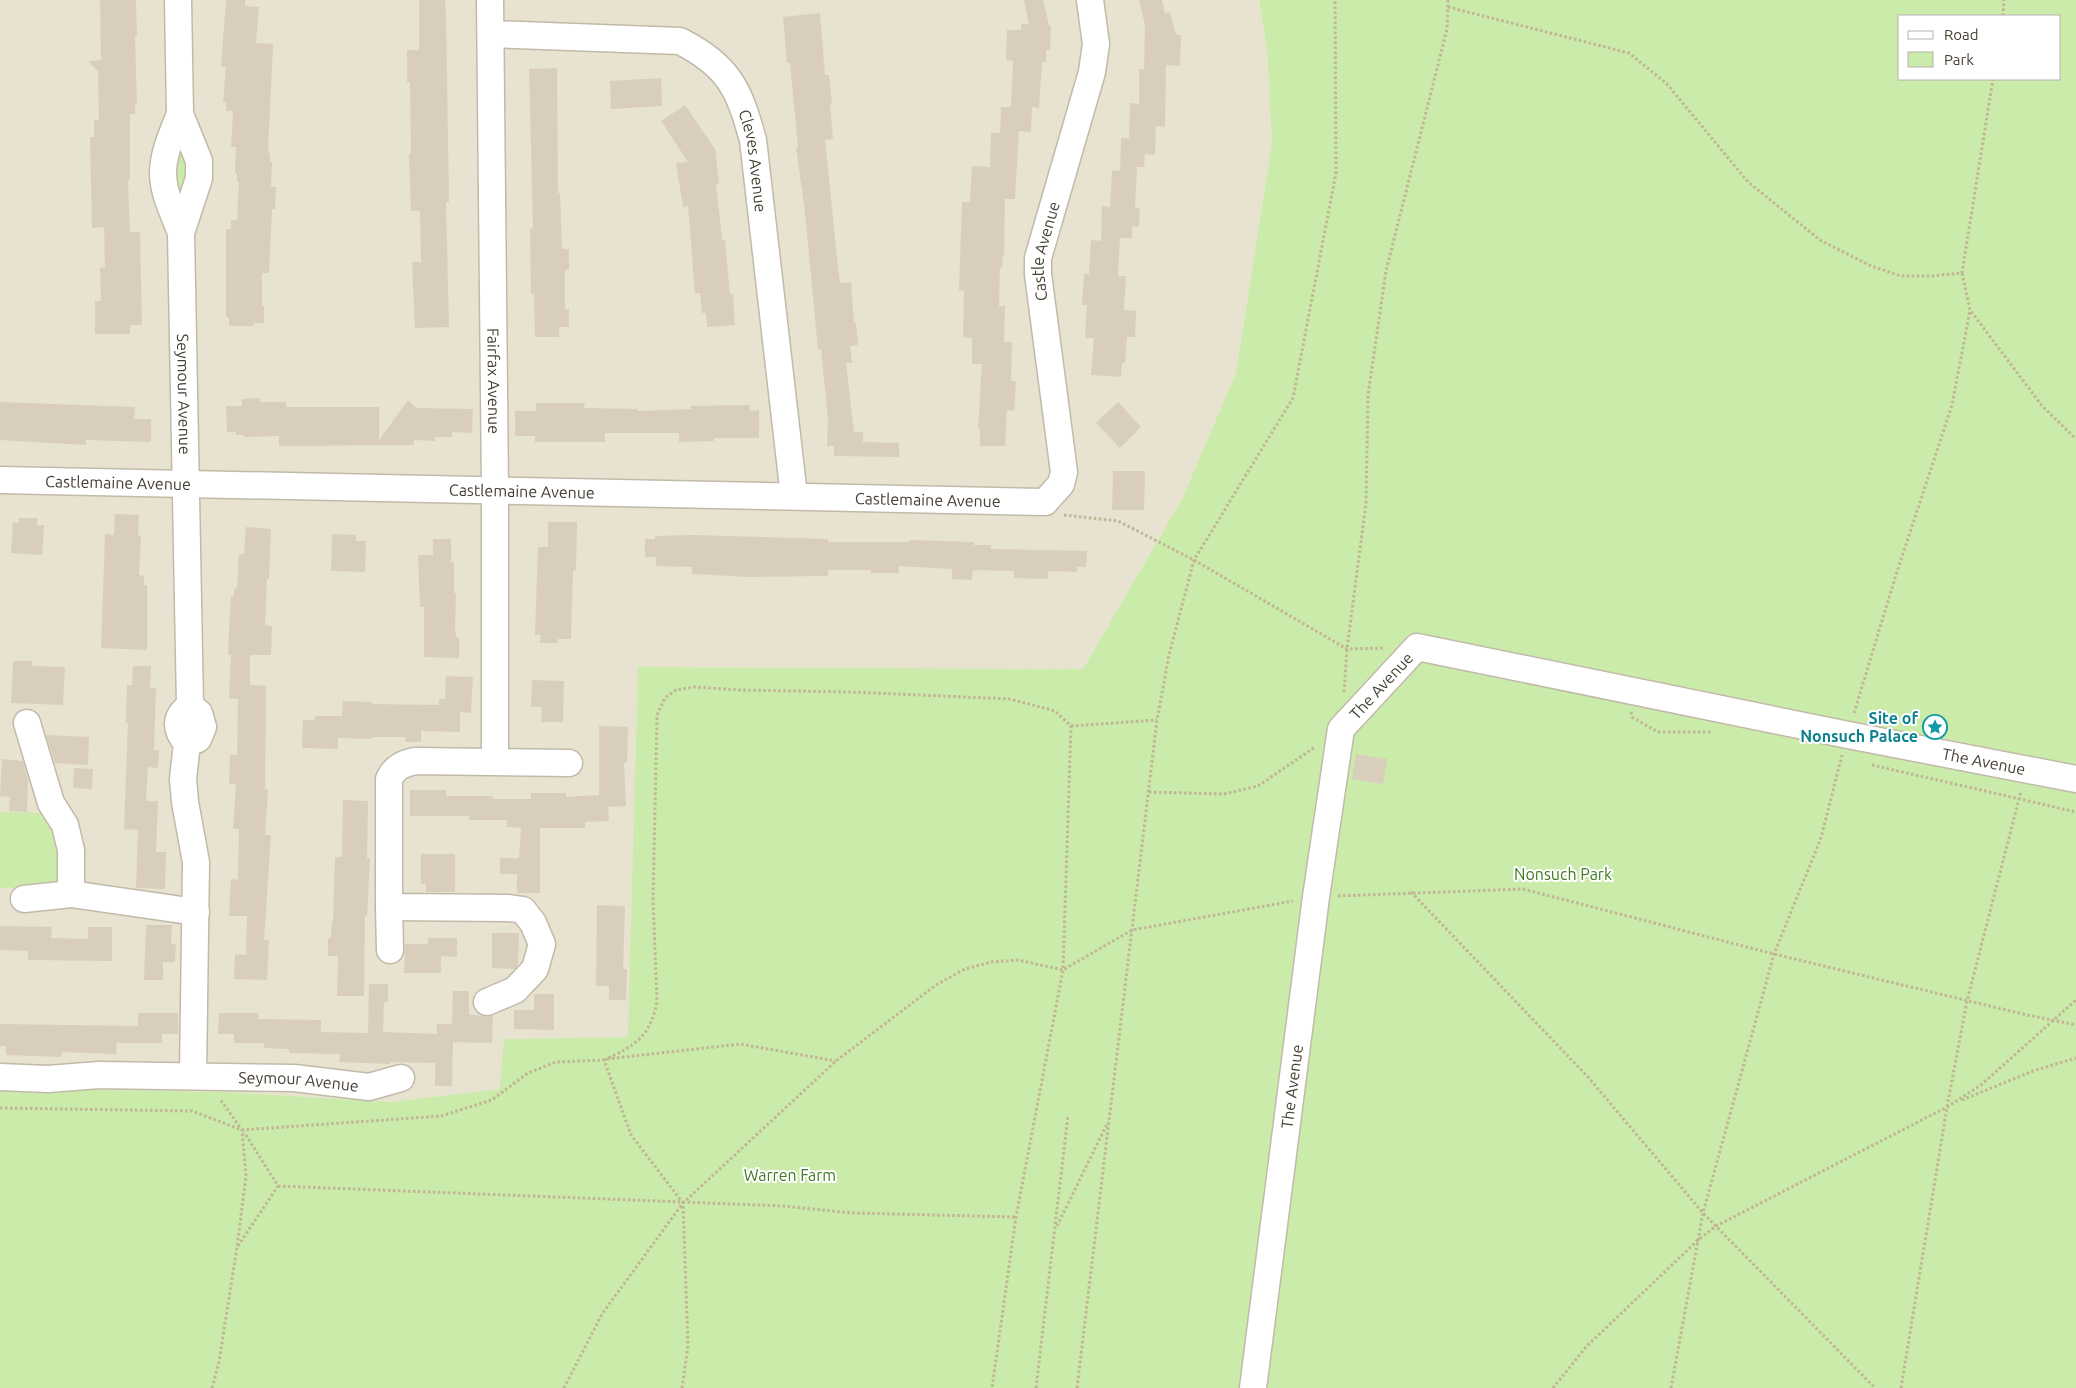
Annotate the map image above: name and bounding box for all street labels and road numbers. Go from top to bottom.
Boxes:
street label: Cleves Avenue [735,107,770,213]
street label: Castle Avenue [1029,199,1063,302]
street label: Fairfax Avenue [484,328,503,434]
street label: Seymour Avenue [174,334,194,455]
street label: Castlemaine Avenue [45,472,191,493]
street label: Castlemaine Avenue [449,480,595,502]
street label: Castlemaine Avenue [855,489,1001,510]
street label: The Avenue [1346,649,1417,723]
street label: The Avenue [1941,744,2027,778]
street label: The Avenue [1277,1043,1306,1130]
street label: Seymour Avenue [238,1068,360,1095]

